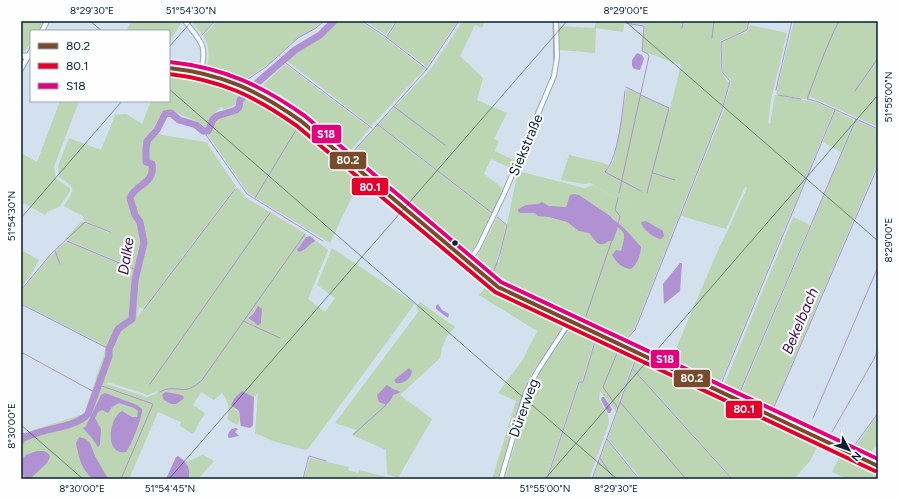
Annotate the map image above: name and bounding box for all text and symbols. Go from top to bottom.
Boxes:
text: 8°29'30"E [70,4,114,17]
text: 51°54'30"N [166,4,216,17]
text: 8°29'00"E [603,4,649,17]
legend [30,30,170,102]
text: 80.2 [66,39,90,53]
text: 80.1 [66,59,89,73]
text: 51°55'00"N [882,72,895,122]
text: S18 [66,79,86,93]
street label: Siekstraße [505,111,547,178]
line badge: S18 [311,124,342,144]
text: S18 [317,128,335,141]
line badge: 80.2 [329,151,367,170]
text: 80.2 [337,154,359,167]
line badge: 80.1 [351,177,389,196]
text: 80.1 [359,181,381,194]
text: 51°54'30"N [5,191,18,241]
text: 8°29'00"E [882,217,895,263]
water label: Dalke [114,236,138,276]
unlabelled marker [450,238,460,248]
water label: Bekelbach [778,285,822,357]
line badge: S18 [650,349,680,369]
text: S18 [656,353,674,366]
line badge: 80.2 [673,369,711,388]
text: 80.2 [681,372,703,385]
street label: Dürerweg [506,376,542,440]
line badge: 80.1 [725,400,763,419]
text: 8°30'00"E [5,403,18,449]
text: 80.1 [733,403,755,416]
north arrow [829,430,869,470]
text: N [848,449,864,464]
text: 8°30'00"E [59,482,105,495]
text: 51°54'45"N [145,482,195,495]
text: 51°55'00"N [520,482,570,495]
text: 8°29'30"E [594,482,638,495]

